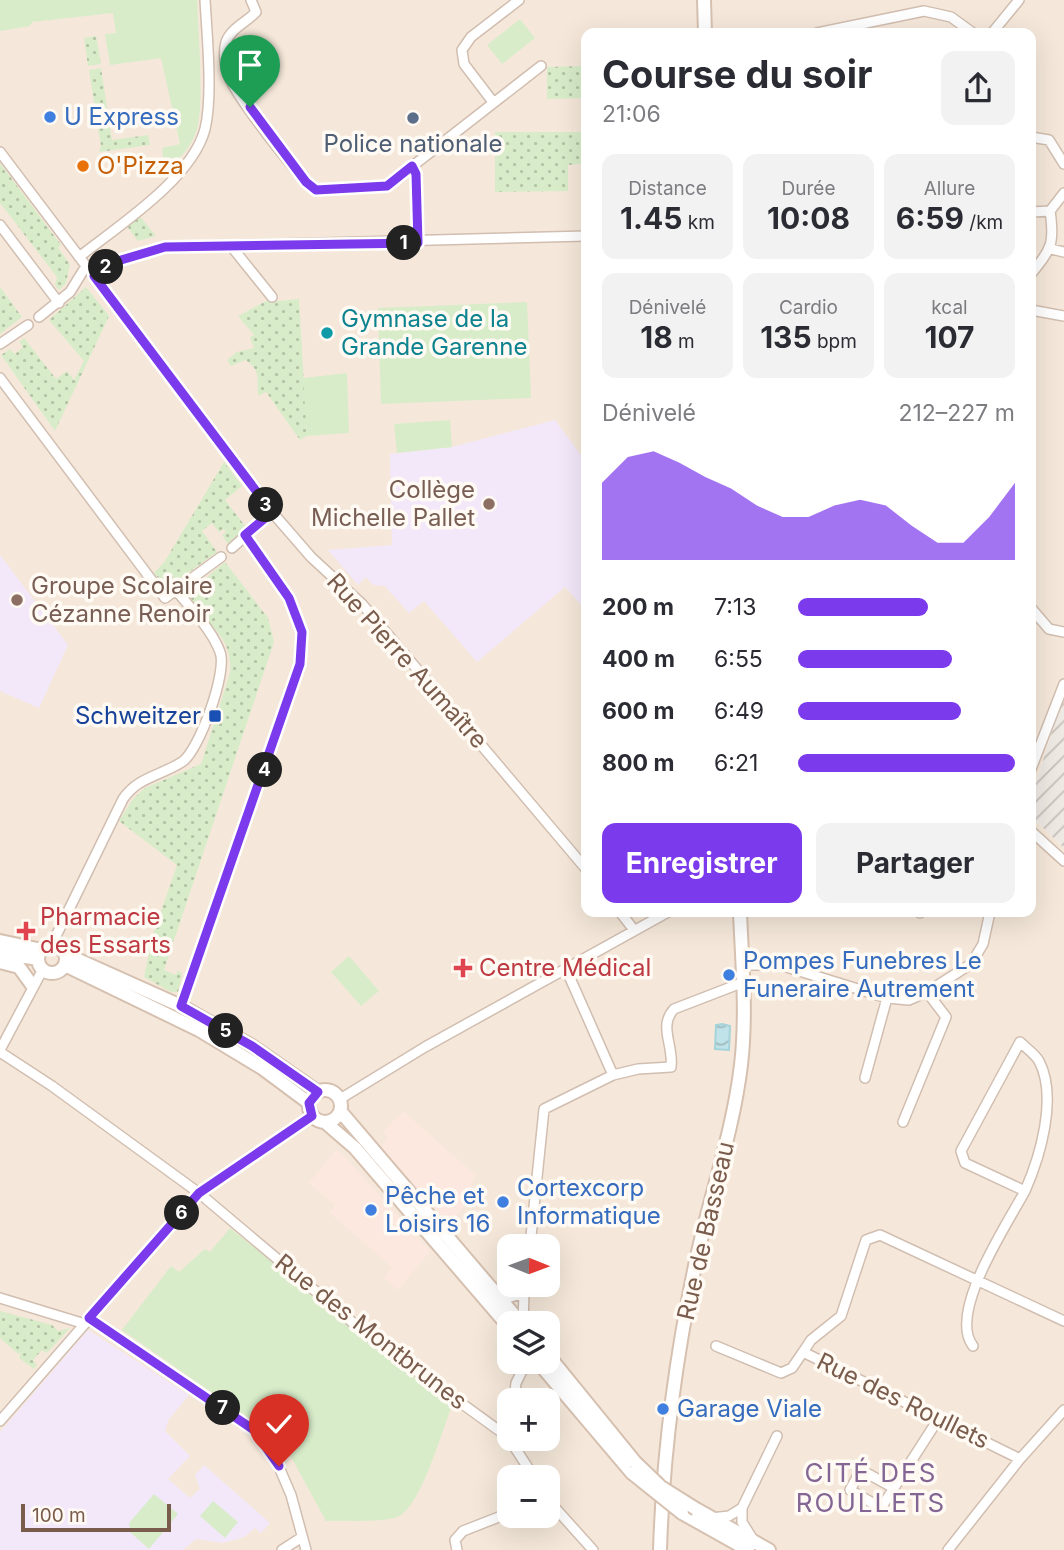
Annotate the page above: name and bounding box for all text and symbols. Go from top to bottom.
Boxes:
pin [220,35,280,107]
icon: arrive [231,46,269,84]
text: Course du soir [602,51,872,97]
button: share [941,51,1015,125]
text: 21:06 [602,100,661,128]
place label: U Express [64,102,179,131]
marker: U Express [42,109,58,125]
marker: Police nationale [405,110,421,126]
place label: Police nationale [324,129,502,158]
place label: O'Pizza [97,151,184,180]
marker: O'Pizza [75,158,91,174]
text: Distance [628,177,707,200]
text: Durée [782,177,835,200]
text: Allure [924,177,975,200]
text: 1.45 [620,200,683,236]
text: 10:08 [767,200,850,236]
text: 6:59 [896,200,964,236]
text: km [683,211,715,234]
text: /km [964,211,1003,234]
pin: 1 [386,226,422,260]
text: 1 [399,231,408,254]
pin: 2 [88,250,124,284]
text: 2 [100,255,111,278]
text: Dénivelé [629,296,706,319]
text: Cardio [779,296,838,319]
text: kcal [931,296,968,319]
place label: Gymnase de la Grande Garenne [341,304,527,361]
text: 18 [640,319,673,355]
text: 135 [760,319,812,355]
text: 107 [924,319,975,355]
marker: Gymnase de la Grande Garenne [319,325,335,341]
text: m [673,330,695,353]
text: bpm [812,330,857,353]
text: Dénivelé [602,399,696,427]
text: 212–227 m [898,399,1015,427]
place label: Collège Michelle Pallet [311,475,475,532]
pin: 3 [248,488,284,522]
text: 3 [259,493,272,516]
marker: Collège Michelle Pallet [481,496,497,512]
street label: Rue Pierre Aumaître [321,567,494,754]
place label: Groupe Scolaire Cézanne Renoir [31,571,213,628]
marker: Groupe Scolaire Cézanne Renoir [9,592,25,608]
text: 200 m [602,593,674,621]
text: 7:13 [714,593,756,621]
text: 400 m [602,645,675,673]
text: 6:55 [714,645,763,673]
text: 600 m [602,697,674,725]
text: 6:49 [714,697,764,725]
place label: Schweitzer [75,701,201,730]
marker: Schweitzer [207,708,223,724]
text: 800 m [602,749,674,777]
text: 6:21 [714,749,758,777]
pin: 4 [247,752,282,788]
text: 4 [258,758,271,781]
button: Enregistrer [602,823,802,903]
button: Partager [816,823,1015,903]
place label: Pharmacie des Essarts [40,902,171,959]
marker: Pharmacie des Essarts [18,923,34,939]
place label: Pompes Funebres Le Funeraire Autrement [743,946,982,1003]
place label: Centre Médical [479,953,651,982]
marker: Centre Médical [453,958,473,978]
marker: Pompes Funebres Le Funeraire Autrement [721,967,737,983]
pin: 5 [208,1014,244,1048]
text: 5 [219,1019,232,1042]
street label: Rue de Basseau [671,1139,740,1323]
place label: Cortexcorp Informatique [517,1173,661,1230]
place label: Pêche et Loisirs 16 [385,1181,490,1238]
marker: Cortexcorp Informatique [495,1194,511,1210]
pin: 6 [164,1196,200,1230]
text: 6 [175,1201,188,1224]
marker: Pêche et Loisirs 16 [363,1202,379,1218]
north arrow [497,1234,560,1297]
map controls [497,1234,560,1528]
street label: Rue des Montbrunes [270,1248,473,1415]
button: layers [497,1311,560,1374]
street label: Rue des Roullets [812,1346,994,1455]
button: + [497,1388,560,1451]
pin: 7 [206,1390,241,1426]
pin [249,1394,309,1466]
place label: Garage Viale [677,1394,822,1423]
text: 7 [217,1396,228,1419]
marker: Garage Viale [655,1401,671,1417]
icon: check [260,1405,298,1443]
district label: CITÉ DES ROULLETS [796,1457,946,1518]
button: − [497,1465,560,1528]
scale bar [21,1501,172,1533]
text: 100 m [32,1504,86,1527]

